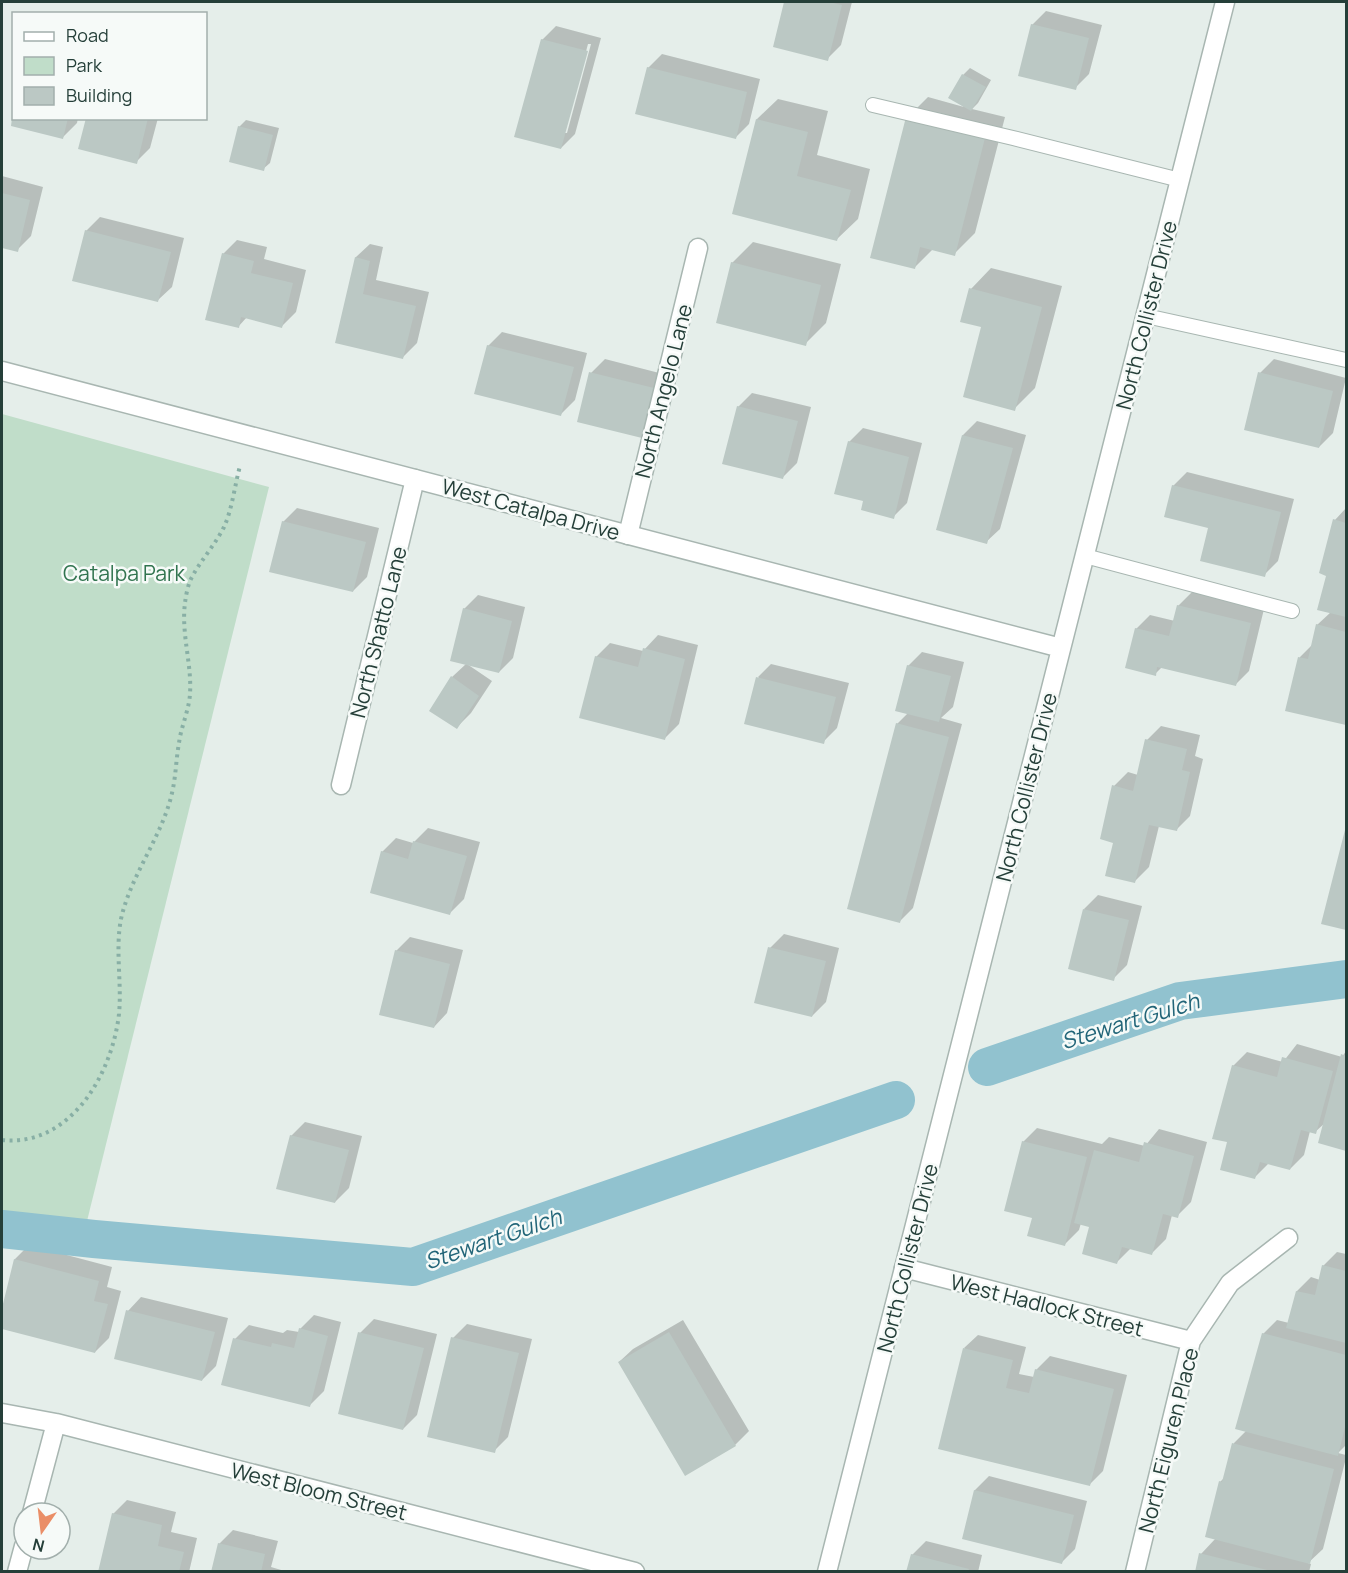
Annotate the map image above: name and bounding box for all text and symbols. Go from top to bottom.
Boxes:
legend [12,12,207,120]
text: Road [66,23,109,47]
text: Park [66,53,103,77]
text: Building [66,83,132,107]
street label: North Collister Drive [1109,218,1183,412]
street label: North Angelo Lane [628,301,698,481]
street label: West Catalpa Drive [439,472,623,546]
street label: North Shatto Lane [343,543,413,721]
park label: Catalpa Park [63,559,185,587]
street label: North Collister Drive [989,690,1063,884]
water label: Stewart Gulch [1057,985,1204,1056]
street label: North Collister Drive [870,1161,944,1355]
water label: Stewart Gulch [421,1201,566,1276]
street label: West Hadlock Street [948,1267,1146,1343]
street label: North Eiguren Place [1131,1344,1205,1536]
street label: West Bloom Street [228,1456,410,1526]
north arrow [12,1501,72,1561]
text: N [30,1533,47,1558]

